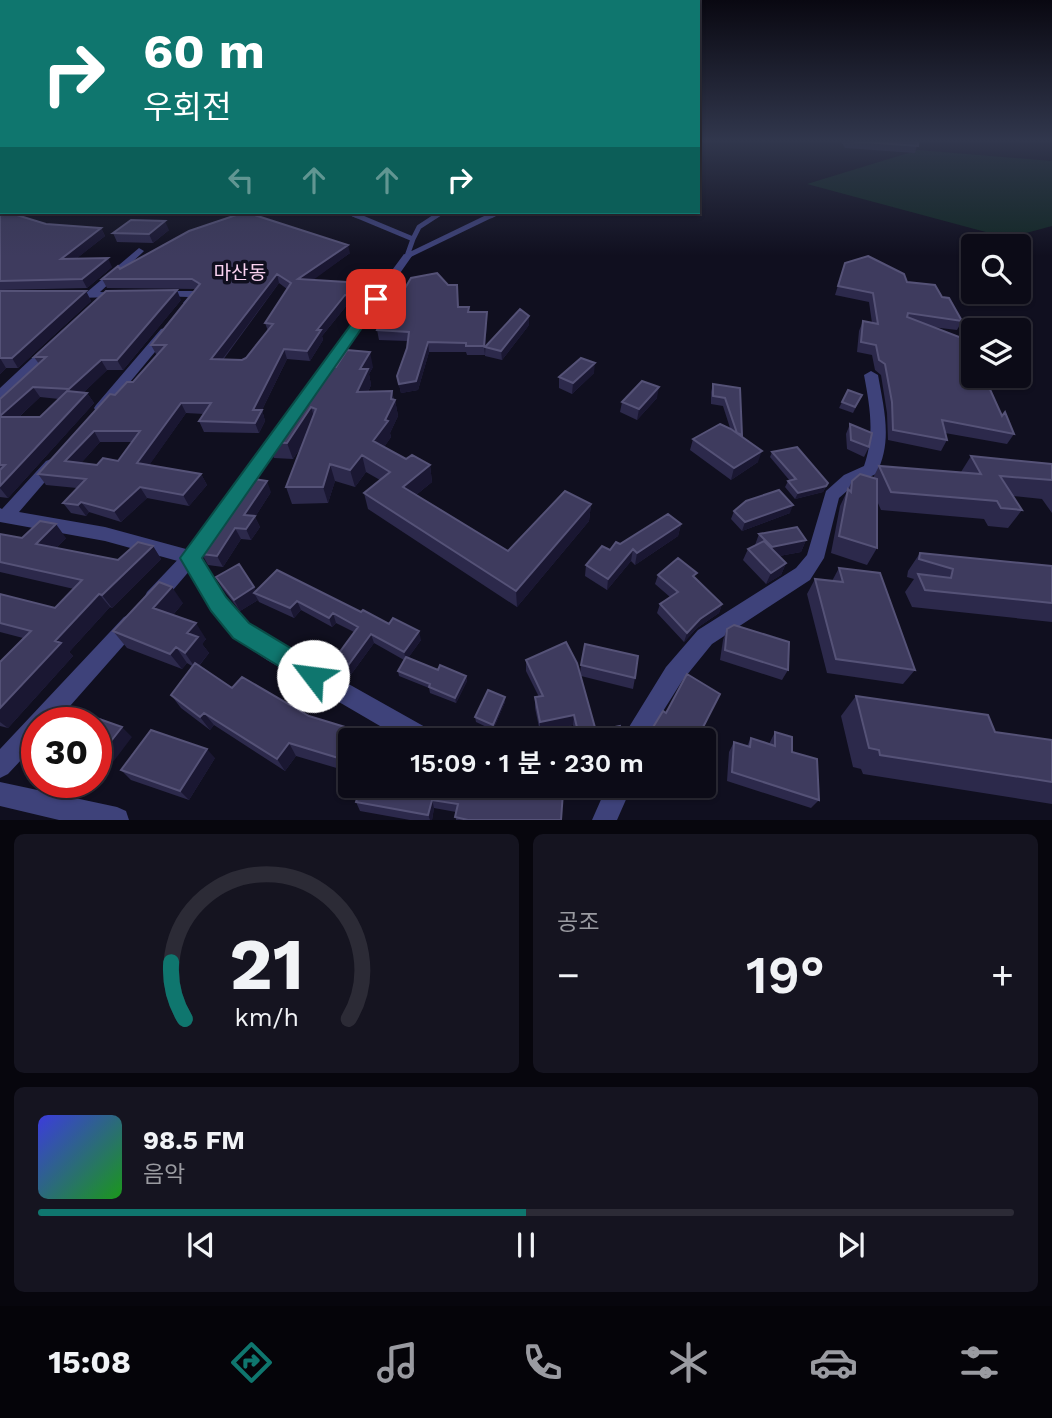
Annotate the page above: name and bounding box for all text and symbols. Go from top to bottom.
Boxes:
text: 60 m [143,22,265,80]
icon: right [28,28,119,119]
text: 우회전 [143,88,231,126]
icon: left [222,161,260,199]
icon: ahead [295,161,333,199]
icon: ahead [368,161,406,199]
icon: right [441,161,479,199]
map controls [961,234,1031,388]
button: search [961,234,1031,304]
district label: 마산동 [214,261,266,284]
pin [346,269,406,329]
icon: arrive [357,280,395,318]
button: layers [961,318,1031,388]
position arrow [276,639,350,713]
speed limit sign: 30 [21,707,112,798]
text: 15:09 · 1 분 · 230 m [410,748,644,778]
text: 공조 [557,909,599,936]
text: 21 [229,922,304,1008]
text: 19° [746,945,825,1006]
text: − [557,953,580,997]
text: + [991,953,1014,997]
text: km/h [234,1003,299,1032]
text: 98.5 FM [143,1125,245,1155]
text: 음악 [143,1161,185,1188]
icon: previous [182,1226,220,1264]
icon: pause [507,1226,545,1264]
icon: next [832,1226,870,1264]
icon: directions [227,1338,276,1387]
icon: music [373,1338,422,1387]
icon: phone [518,1338,567,1387]
icon: climate [664,1338,713,1387]
icon: car [809,1338,858,1387]
icon: filters [955,1338,1004,1387]
text: 15:08 [48,1343,131,1381]

